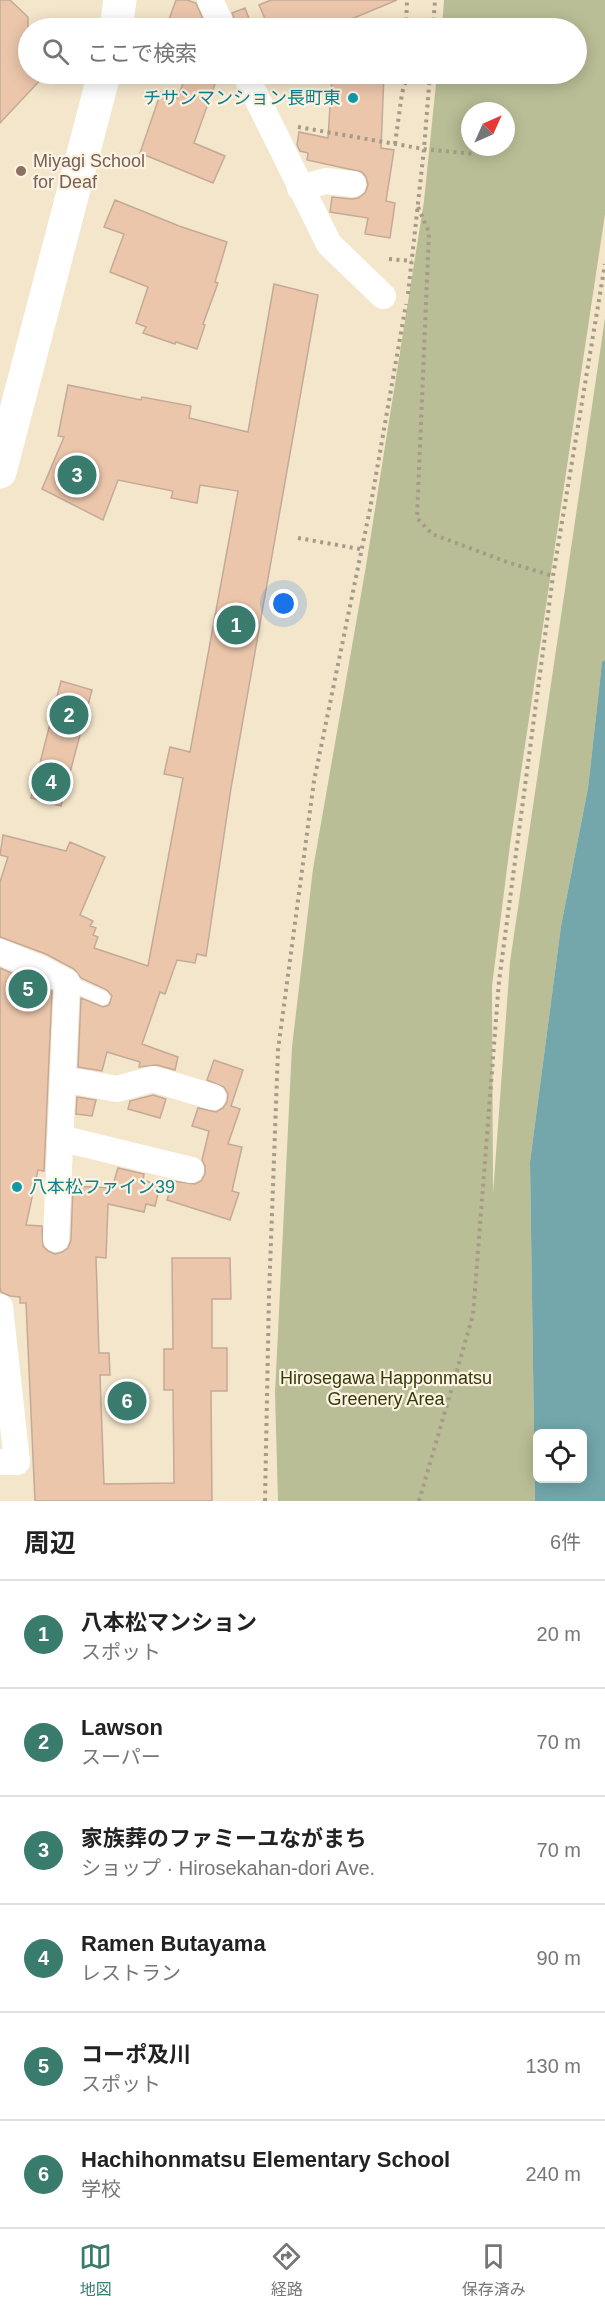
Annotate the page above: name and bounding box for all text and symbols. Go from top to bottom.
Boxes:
search box [18,18,587,84]
icon: search [39,35,72,68]
text: ここで検索 [87,41,197,66]
place label: チサンマンション長町東 [143,88,341,108]
marker: チサンマンション長町東 [346,91,360,105]
north arrow [461,102,515,156]
place label: Miyagi School for Deaf [33,151,145,192]
marker: Miyagi School for Deaf [14,164,28,178]
pin: 3 [58,452,97,498]
your location [269,589,298,618]
pin: 1 [216,602,256,648]
pin: 2 [50,692,88,738]
pin: 4 [32,760,70,804]
pin: 5 [9,966,48,1012]
place label: 八本松ファイン39 [29,1177,175,1197]
marker: 八本松ファイン39 [10,1180,24,1194]
park label: Hirosegawa Happonmatsu Greenery Area [280,1368,492,1409]
pin: 6 [108,1378,146,1424]
map controls [533,1429,587,1483]
button: locate [533,1429,587,1483]
text: 周辺 [24,1528,76,1558]
text: 6件 [550,1531,581,1553]
text: 八本松マンション [81,1610,257,1635]
text: 1 [38,1623,49,1645]
text: 20 m [537,1623,581,1645]
text: スポット [81,1641,161,1663]
text: Lawson [81,1715,163,1740]
text: 2 [38,1731,49,1753]
text: 70 m [537,1731,581,1753]
text: スーパー [81,1746,161,1768]
text: 家族葬のファミーユながまち [81,1826,367,1851]
text: 3 [38,1839,49,1861]
text: 70 m [537,1839,581,1861]
text: ショップ · Hirosekahan-dori Ave. [81,1857,375,1879]
text: Ramen Butayama [81,1931,266,1956]
text: 4 [38,1947,49,1969]
text: 90 m [537,1947,581,1969]
text: レストラン [81,1962,181,1984]
text: コーポ及川 [81,2042,191,2067]
text: 5 [38,2055,49,2077]
text: 130 m [525,2055,581,2077]
text: スポット [81,2073,161,2095]
text: Hachihonmatsu Elementary School [81,2147,450,2172]
text: 6 [38,2163,49,2185]
text: 240 m [525,2163,581,2185]
text: 学校 [81,2178,121,2200]
tab: 地図 [79,2240,112,2300]
tab: 経路 [270,2240,303,2300]
tab: 保存済み [462,2240,526,2300]

